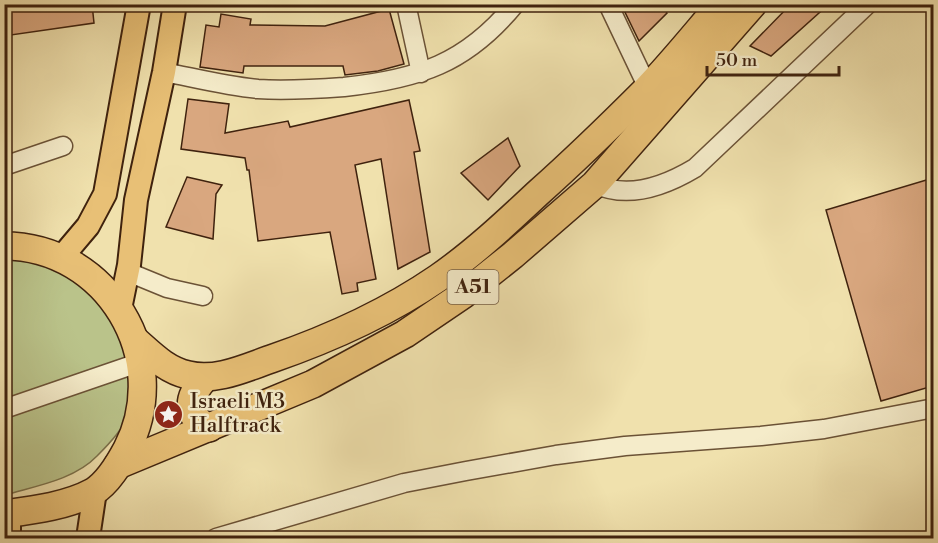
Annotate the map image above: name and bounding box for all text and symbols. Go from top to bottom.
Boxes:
scale bar [707,39,839,77]
text: 50 m [716,49,758,72]
road number: A51 [448,270,498,304]
place label: Israeli M3 Halftrack [190,389,285,439]
place icon: Israeli M3 Halftrack [153,398,185,430]

